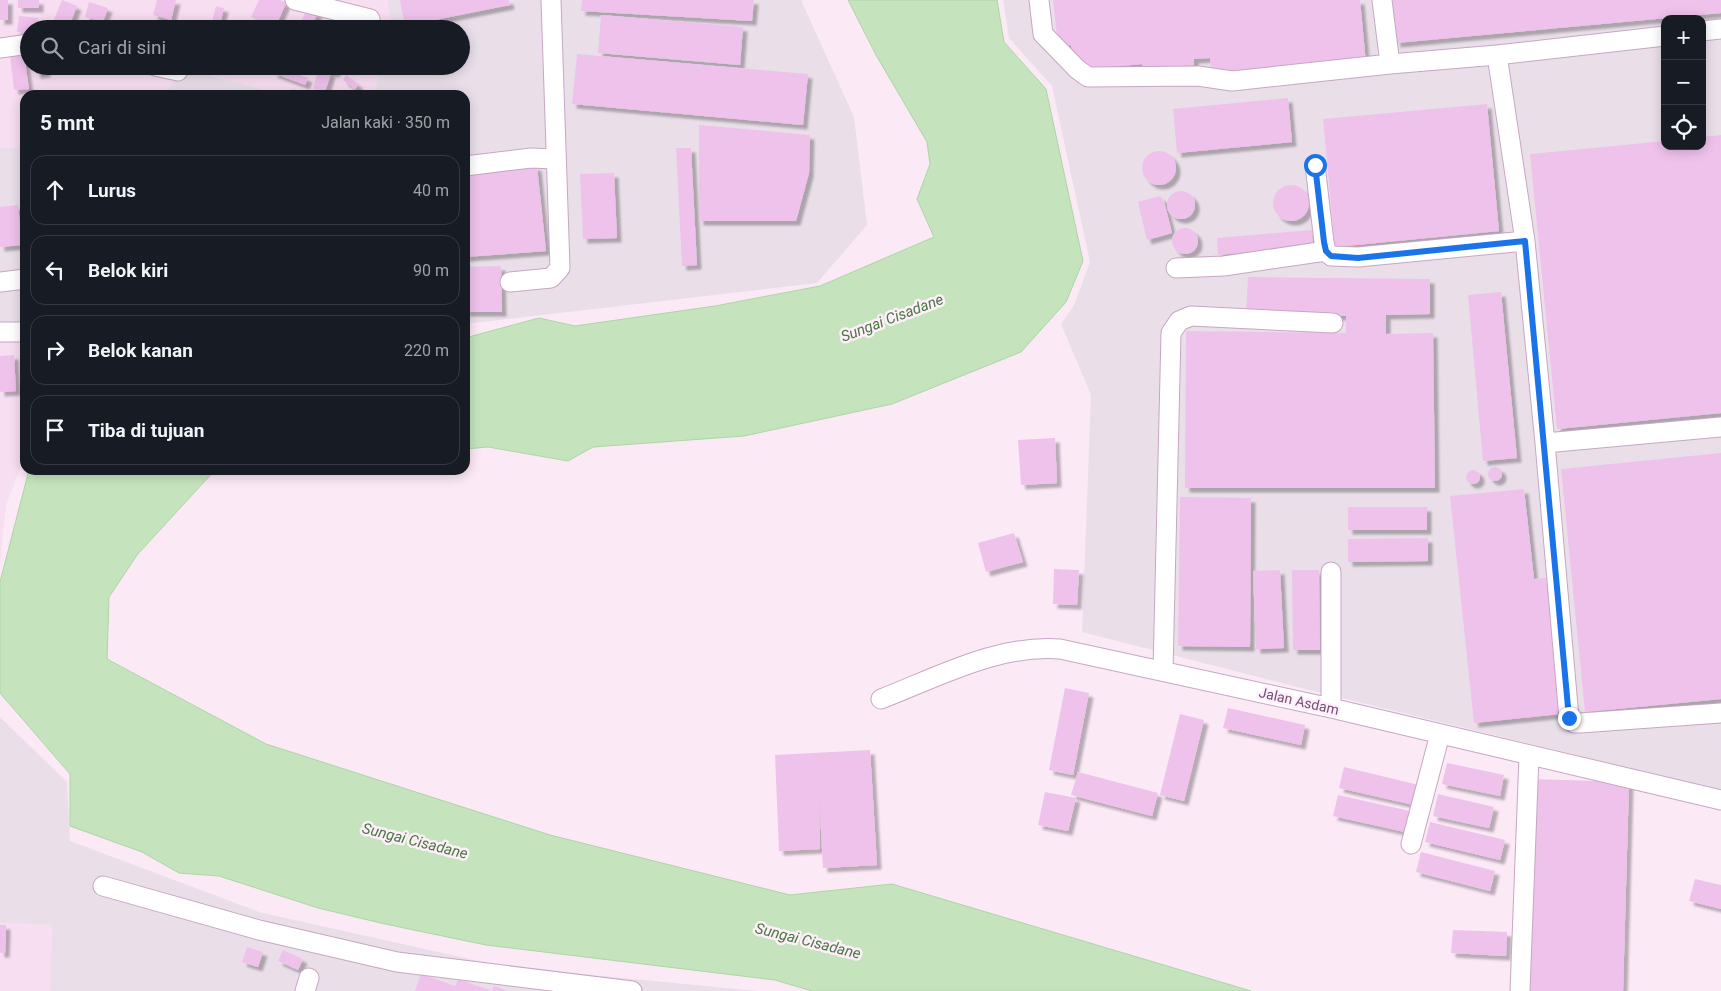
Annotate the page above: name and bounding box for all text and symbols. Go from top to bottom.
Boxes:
map controls [1661,15,1706,150]
button: + [1661,15,1706,60]
search box [20,20,470,75]
icon: search [38,34,66,62]
text: Cari di sini [78,36,166,59]
button: − [1661,60,1706,105]
button: locate [1661,105,1706,150]
text: 5 mnt [40,111,94,135]
text: Jalan kaki · 350 m [321,113,450,132]
route start [1304,154,1327,177]
icon: ahead [41,176,69,204]
text: Lurus [88,179,136,202]
text: 40 m [413,181,449,200]
icon: left [41,256,69,284]
text: Belok kiri [88,259,168,282]
text: 90 m [413,261,449,280]
water label: Sungai Cisadane [838,290,946,346]
icon: right [41,336,69,364]
text: Belok kanan [88,339,193,362]
text: 220 m [404,341,449,360]
icon: arrive [41,416,69,444]
text: Tiba di tujuan [88,419,204,442]
street label: Jalan Asdam [1257,684,1341,718]
route end [1558,707,1581,730]
water label: Sungai Cisadane [360,819,470,863]
water label: Sungai Cisadane [753,919,863,963]

